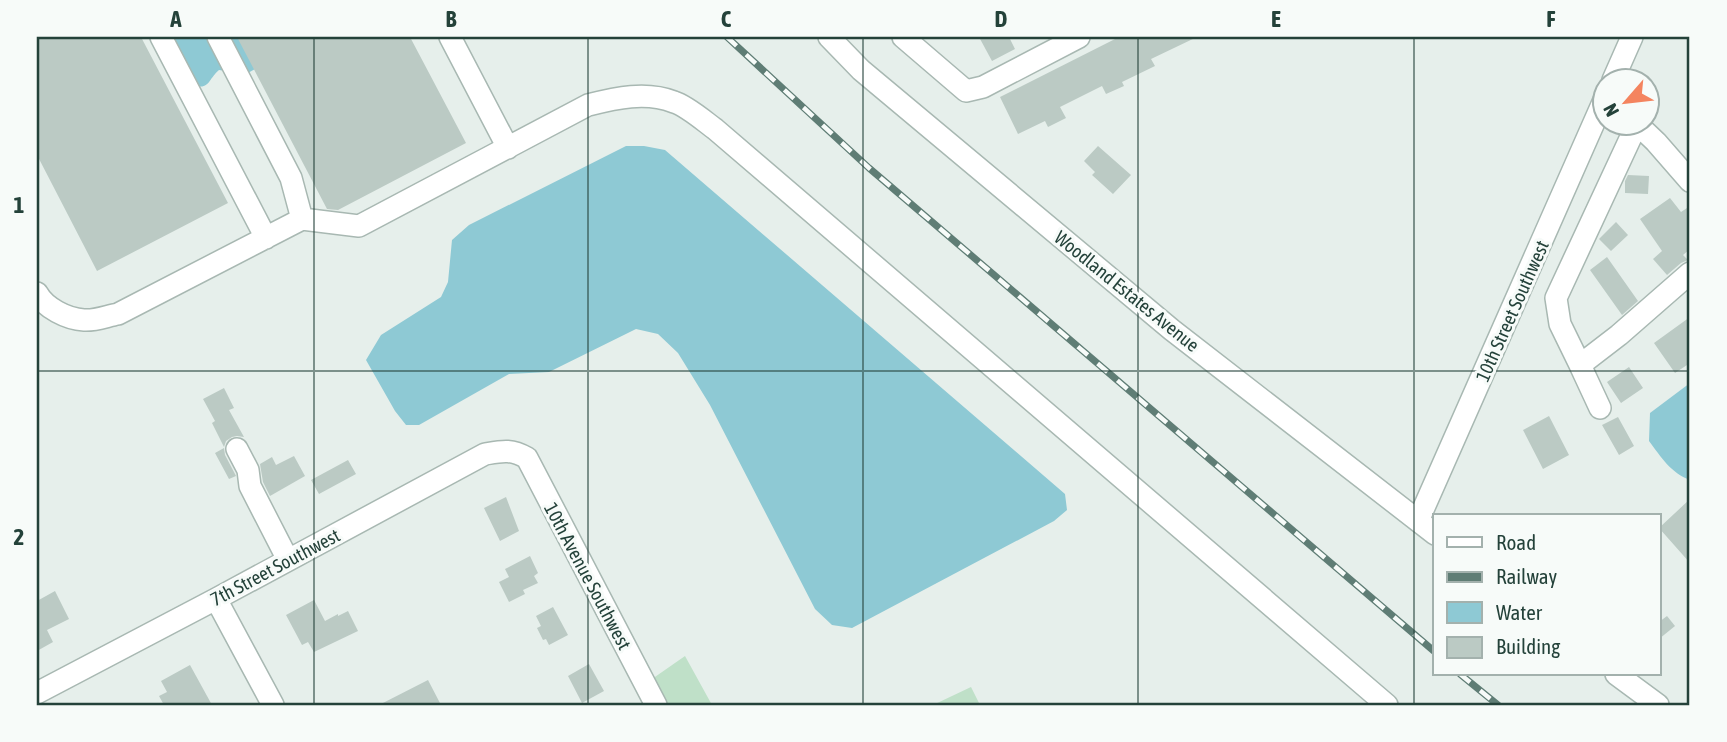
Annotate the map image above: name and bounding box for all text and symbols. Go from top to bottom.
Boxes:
text: A [169,6,182,32]
text: B [446,6,457,32]
text: C [721,6,732,32]
text: D [995,6,1008,32]
text: E [1271,6,1281,32]
text: F [1546,6,1556,32]
north arrow [1590,66,1660,136]
text: N [1599,100,1623,120]
text: 1 [14,192,25,218]
street label: Woodland Estates Avenue [1050,226,1204,356]
street label: 10th Street Southwest [1471,237,1553,385]
street label: 10th Avenue Southwest [540,499,636,653]
legend [1433,514,1660,676]
text: 2 [14,524,24,550]
street label: 7th Street Southwest [207,524,343,610]
text: Road [1496,530,1536,554]
text: Railway [1496,564,1558,588]
text: Water [1496,600,1543,624]
text: Building [1496,634,1560,658]

